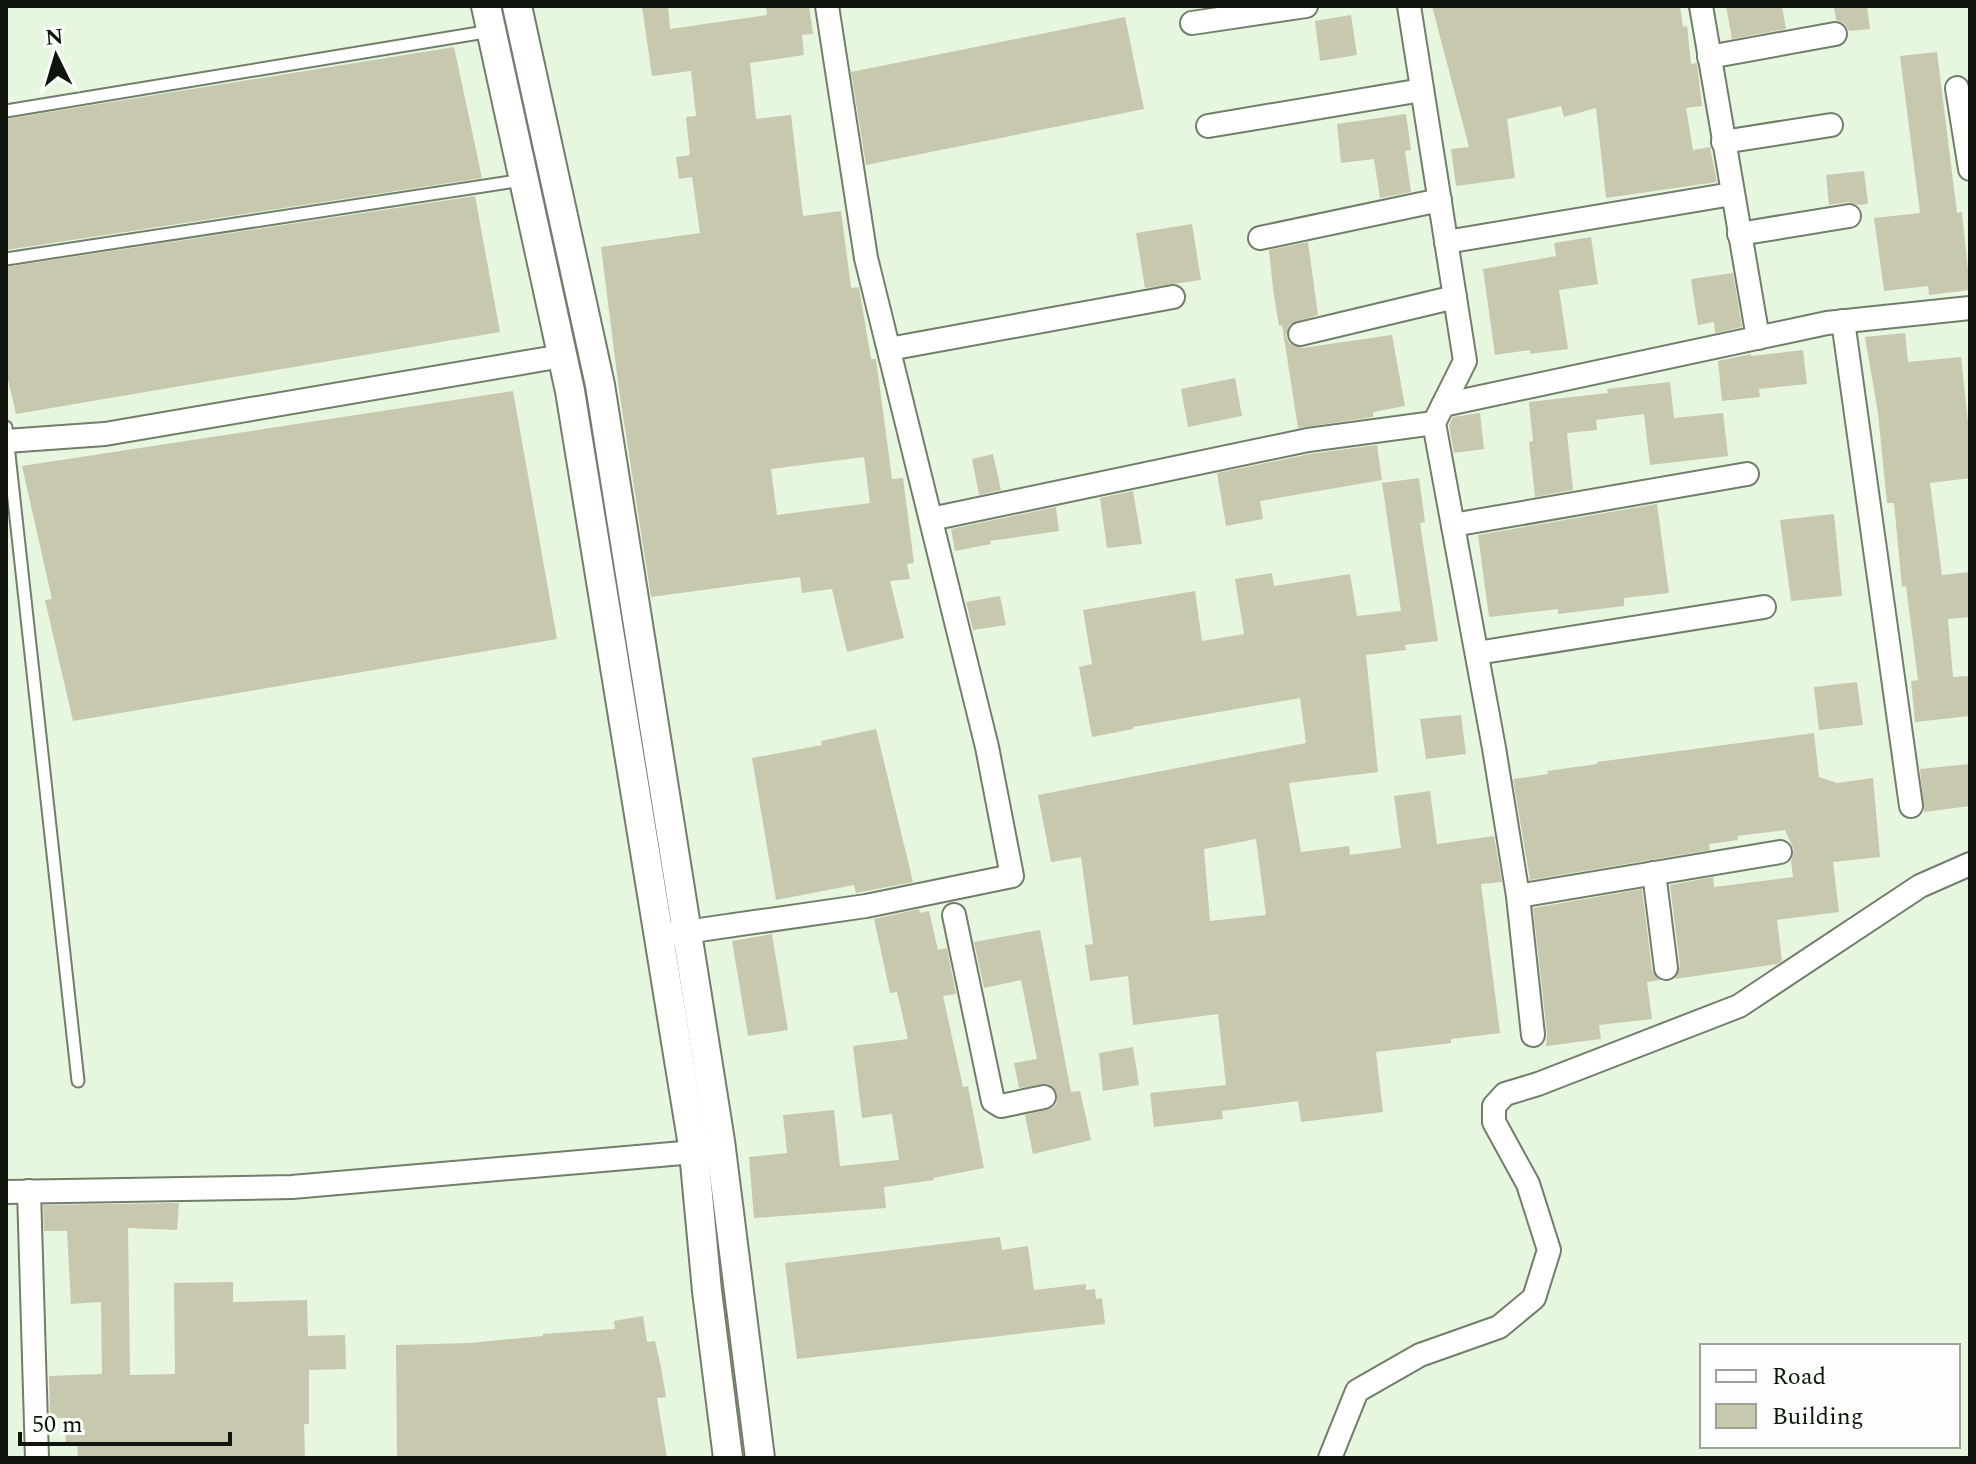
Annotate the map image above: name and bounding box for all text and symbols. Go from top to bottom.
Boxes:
north arrow [16,16,96,96]
text: N [44,20,65,55]
legend [1700,1344,1960,1448]
text: Road [1772,1359,1826,1395]
scale bar [20,1396,230,1446]
text: Building [1772,1399,1864,1435]
text: 50 m [32,1407,83,1443]

